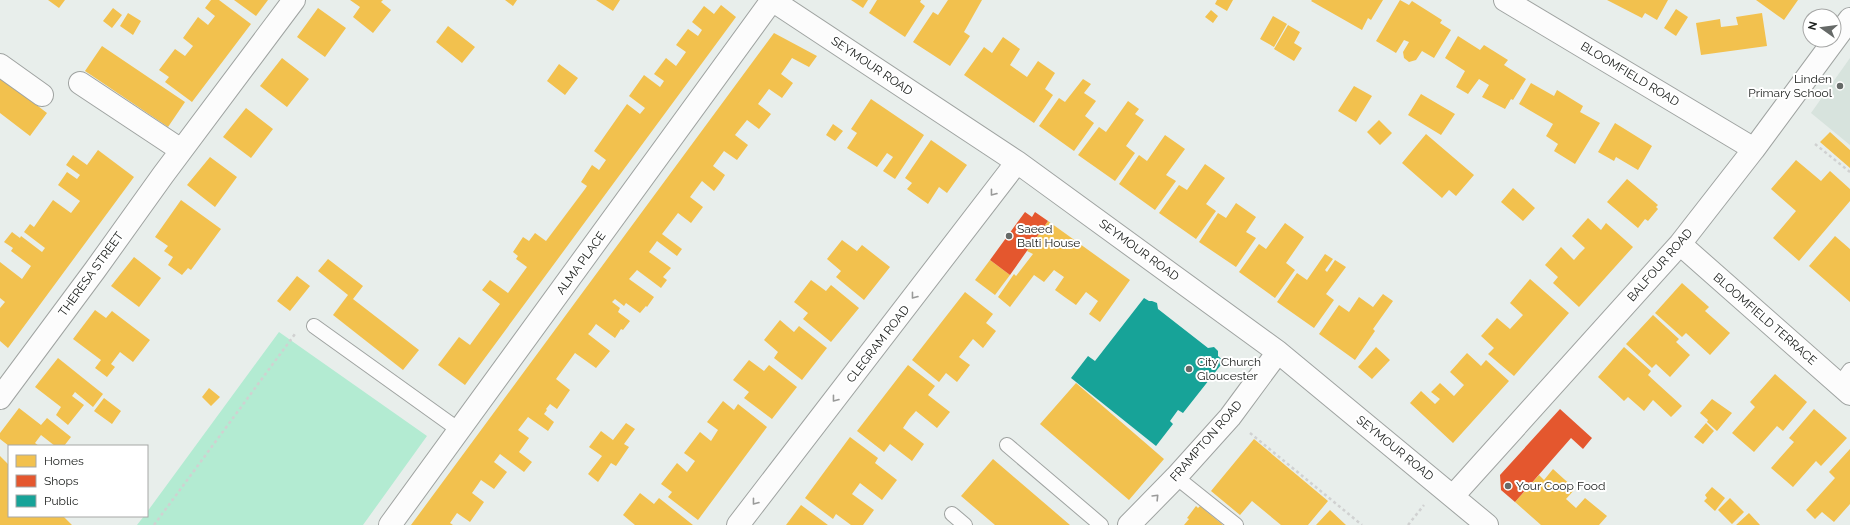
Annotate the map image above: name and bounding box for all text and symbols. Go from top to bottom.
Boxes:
north arrow [1802,8,1842,48]
text: N [1805,20,1820,31]
street label: SEYMOUR ROAD [829,34,916,99]
street label: BLOOMFIELD ROAD [1578,39,1682,109]
place label: Linden Primary School [1748,72,1833,100]
marker: Linden Primary School [1835,81,1845,91]
one-way arrow [991,189,998,196]
street label: SEYMOUR ROAD [1096,216,1182,284]
place label: Saeed Balti House [1017,222,1080,250]
street label: BALFOUR ROAD [1625,225,1696,304]
street label: THERESA STREET [56,229,127,319]
street label: ALMA PLACE [554,229,608,297]
marker: Saeed Balti House [1004,231,1014,241]
street label: BLOOMFIELD TERRACE [1710,270,1820,368]
one-way arrow [912,292,919,299]
street label: CLEGRAM ROAD [844,302,913,385]
place label: City Church Gloucester [1197,355,1261,383]
marker: City Church Gloucester [1184,364,1194,374]
one-way arrow [833,395,840,402]
street label: FRAMPTON ROAD [1167,397,1245,484]
street label: SEYMOUR ROAD [1354,413,1437,484]
legend [8,445,148,517]
text: Homes [44,454,84,468]
text: Shops [44,474,79,488]
place label: Your Coop Food [1516,479,1605,493]
marker: Your Coop Food [1503,481,1513,491]
text: Public [44,494,79,508]
one-way arrow [1151,494,1159,502]
one-way arrow [753,498,760,505]

